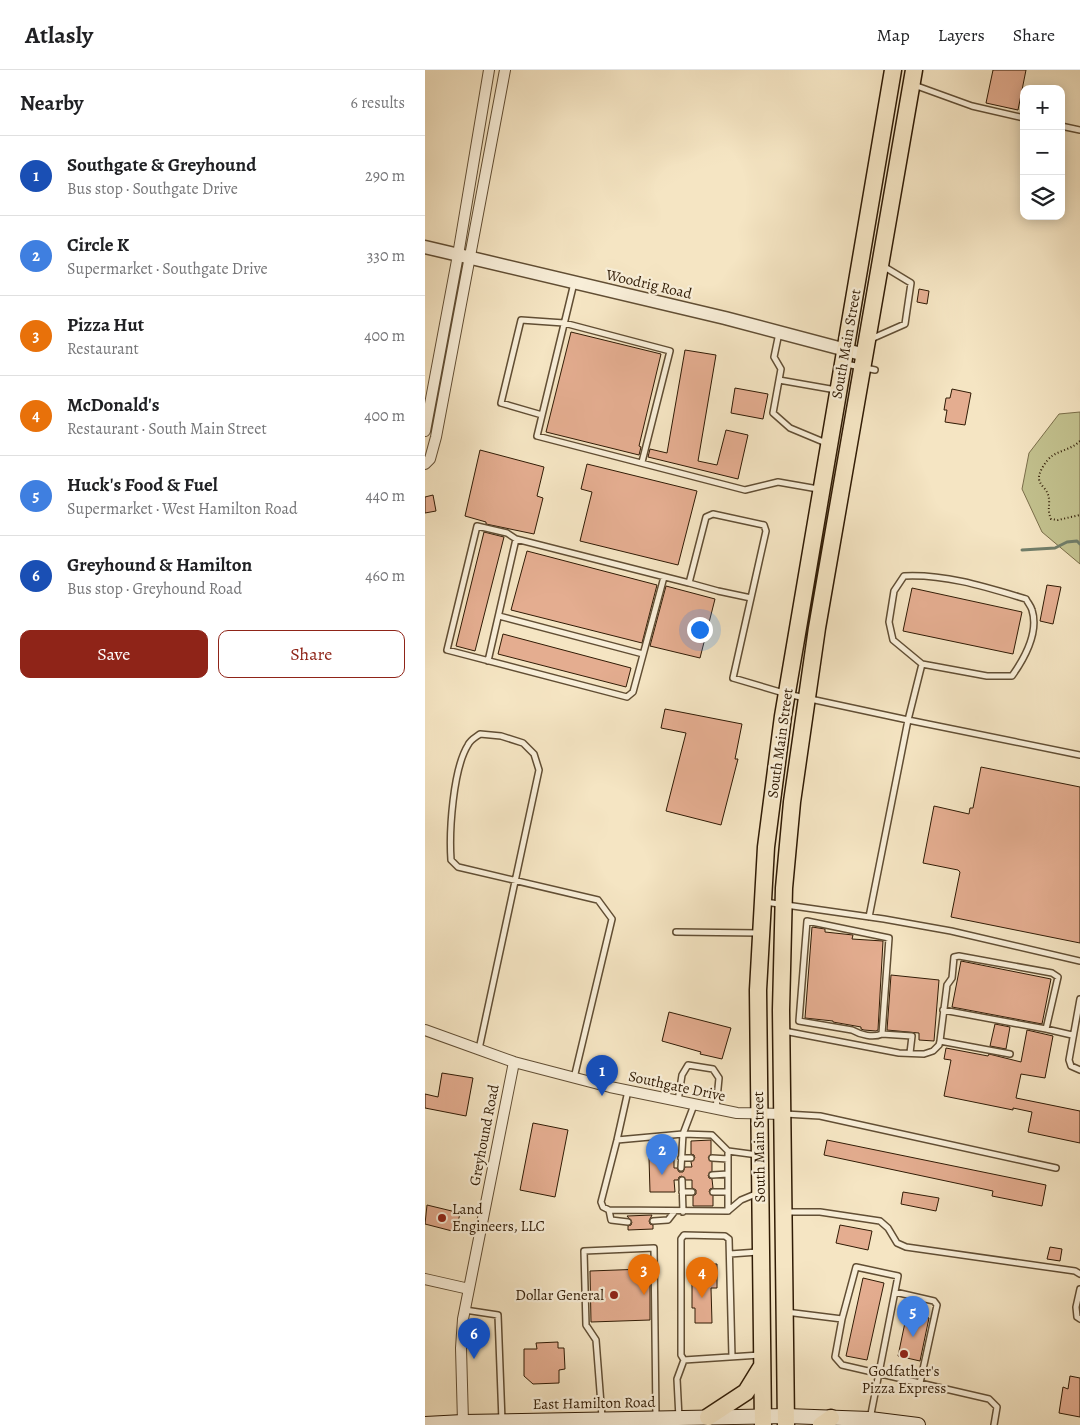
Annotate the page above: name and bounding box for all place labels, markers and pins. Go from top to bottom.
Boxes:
pin: 1 [586,1055,618,1096]
pin: 2 [646,1134,678,1175]
place label: Land Engineers, LLC [452,1199,545,1236]
marker: Land Engineers, LLC [436,1212,448,1224]
pin: 3 [628,1254,660,1295]
pin: 4 [686,1257,718,1298]
place label: Dollar General [515,1285,604,1305]
marker: Dollar General [608,1289,620,1301]
pin: 5 [897,1296,929,1337]
pin: 6 [458,1318,490,1359]
marker: Godfather's Pizza Express [898,1348,910,1360]
place label: Godfather's Pizza Express [862,1361,946,1398]

